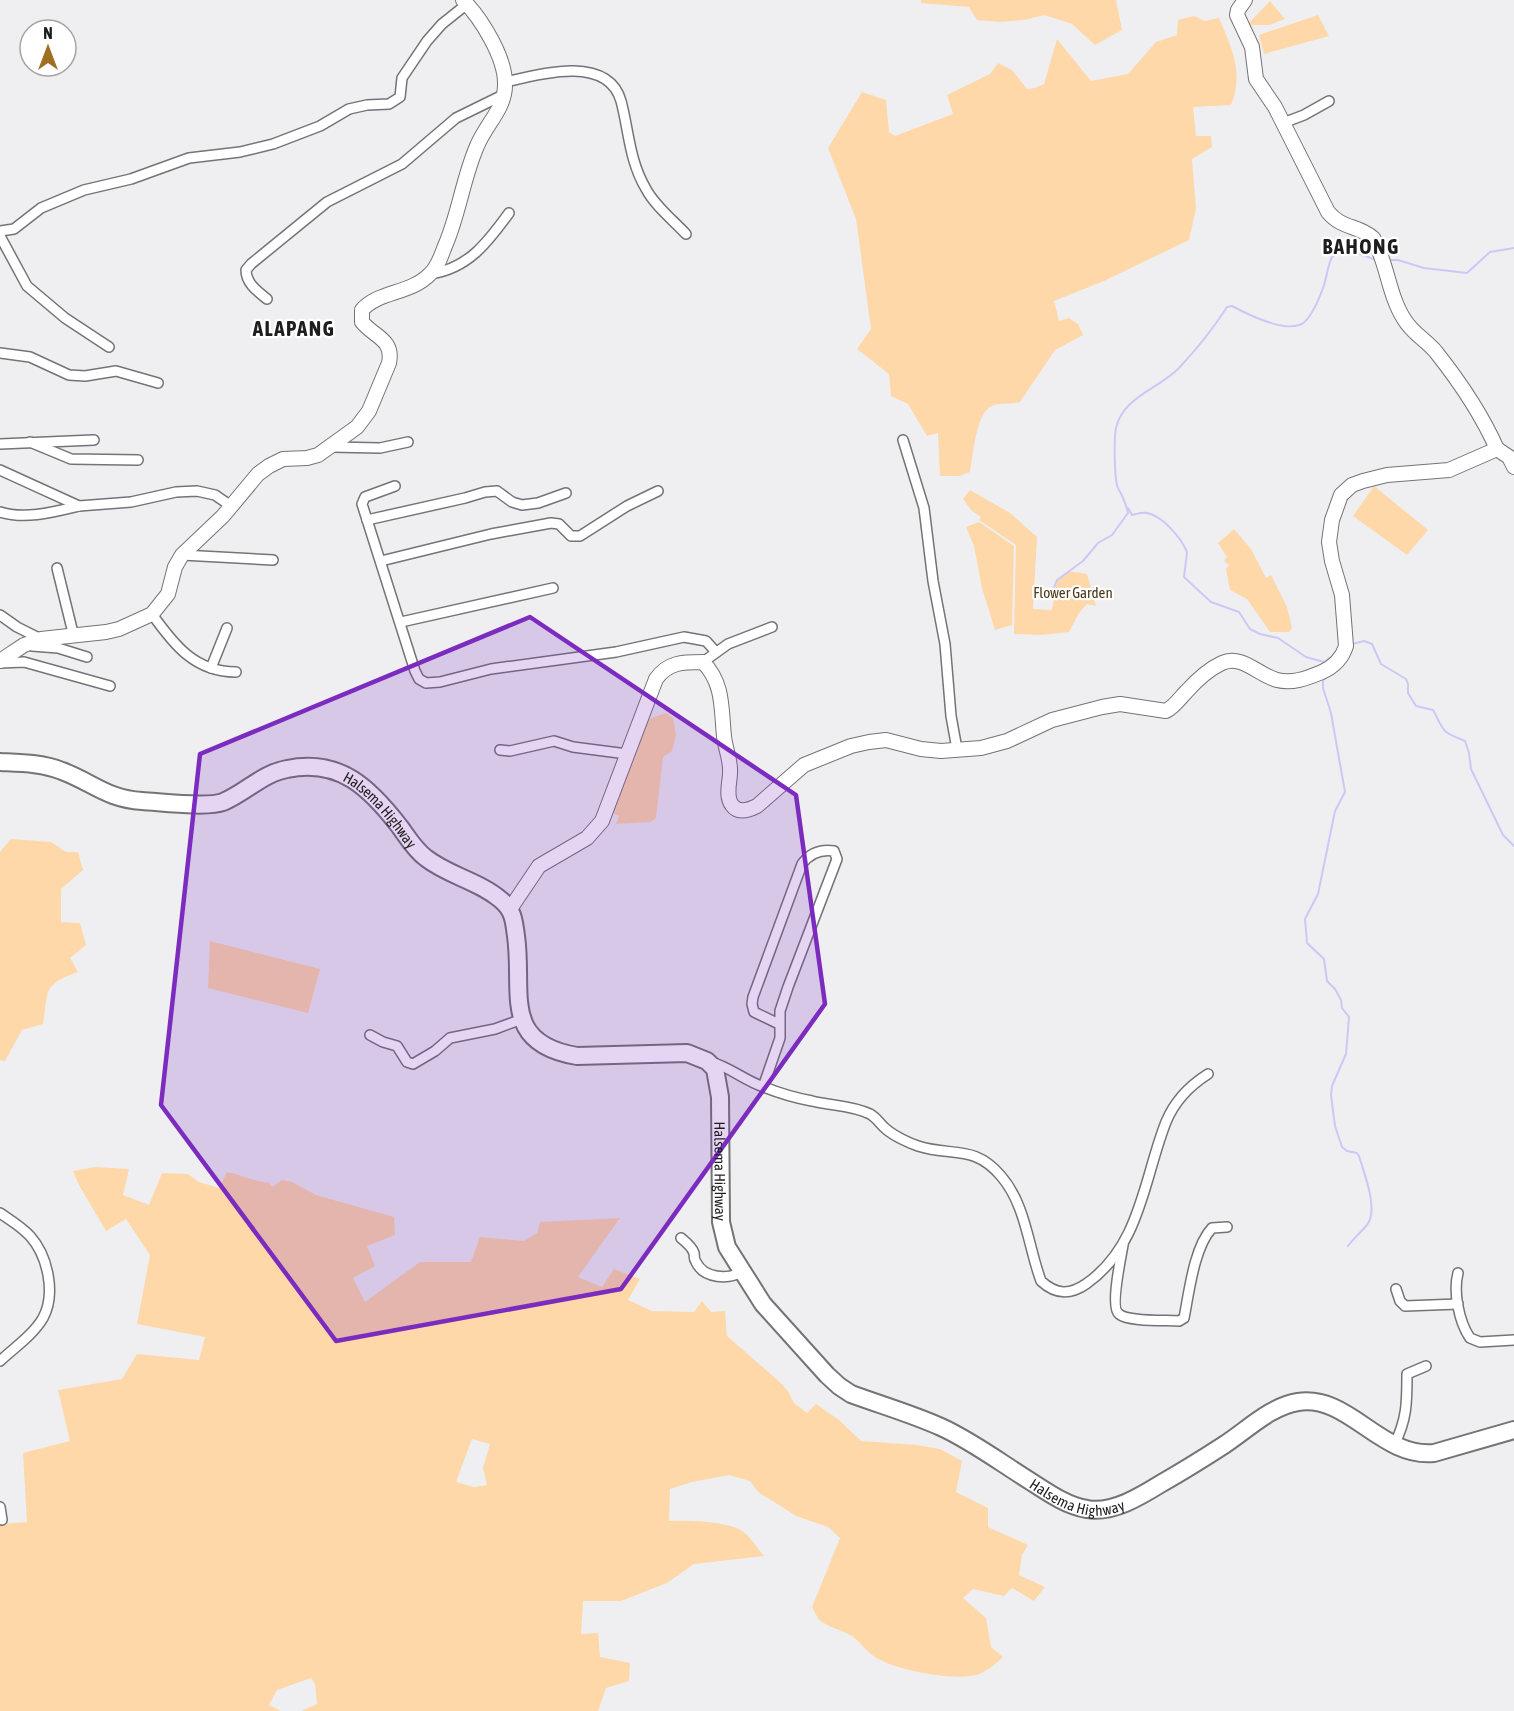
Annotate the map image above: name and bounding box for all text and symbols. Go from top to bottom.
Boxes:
north arrow [18,18,78,78]
text: N [43,24,53,42]
district label: BAHONG [1322,234,1400,258]
district label: ALAPANG [252,316,335,340]
park label: Flower Garden [1033,584,1113,601]
street label: Halsema Highway [341,768,420,851]
street label: Halsema Highway [712,1121,729,1221]
street label: Halsema Highway [1027,1475,1127,1518]

